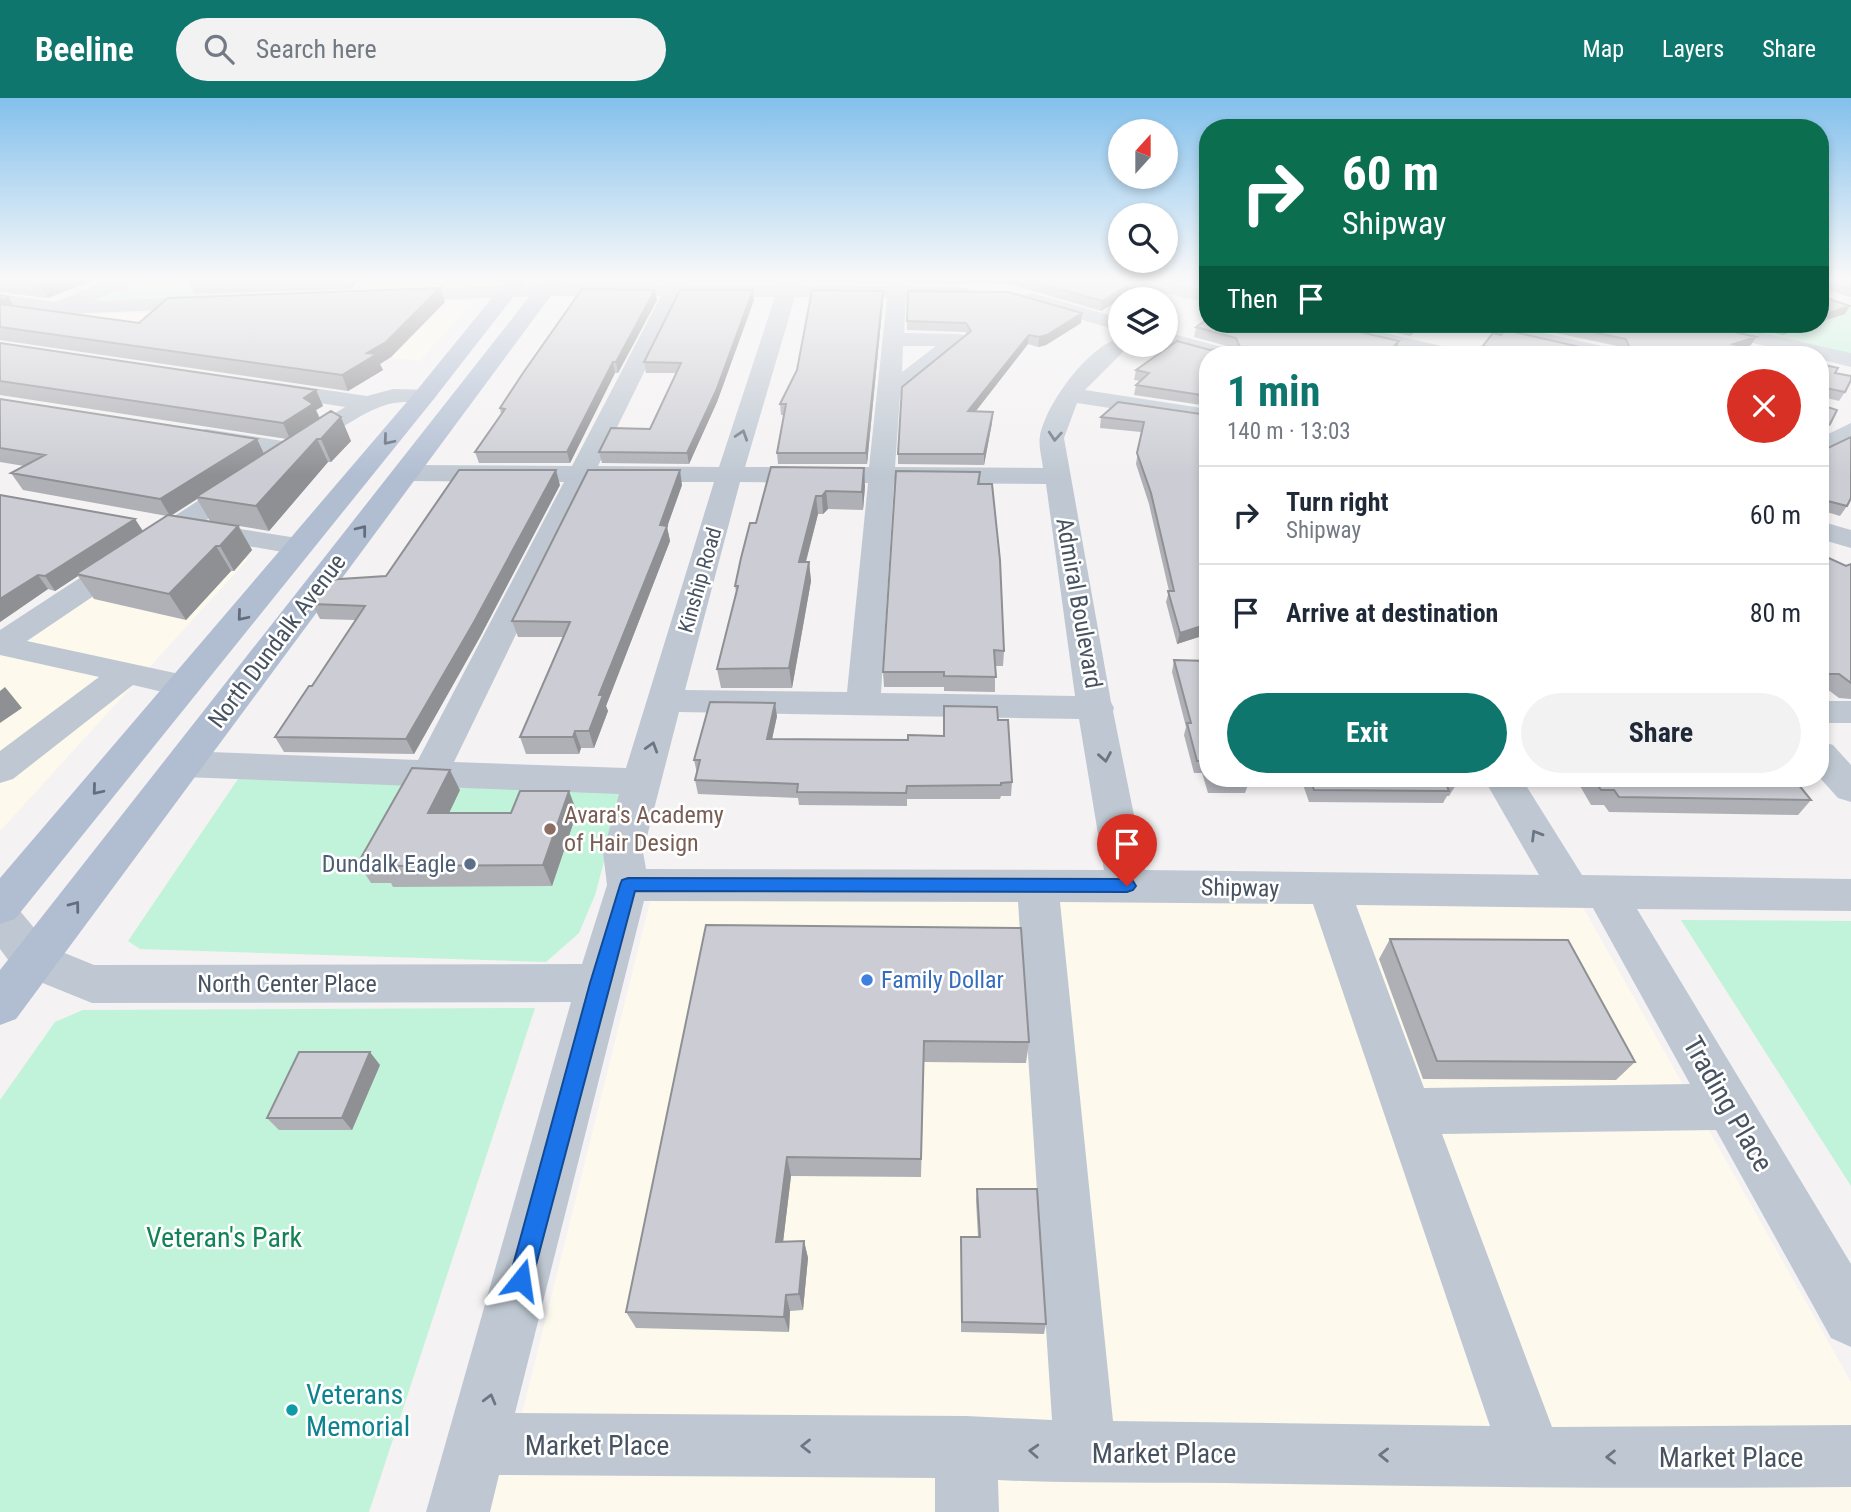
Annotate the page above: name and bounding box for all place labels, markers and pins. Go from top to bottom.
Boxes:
place label: Avara's Academy of Hair Design [564,801,724,857]
pin [1097,814,1157,886]
marker: Avara's Academy of Hair Design [542,821,558,837]
place label: Dundalk Eagle [322,850,456,878]
marker: Dundalk Eagle [462,856,478,872]
place label: Family Dollar [881,966,1004,994]
marker: Family Dollar [859,972,875,988]
place label: Veterans Memorial [306,1378,410,1443]
marker: Veterans Memorial [284,1402,300,1418]

